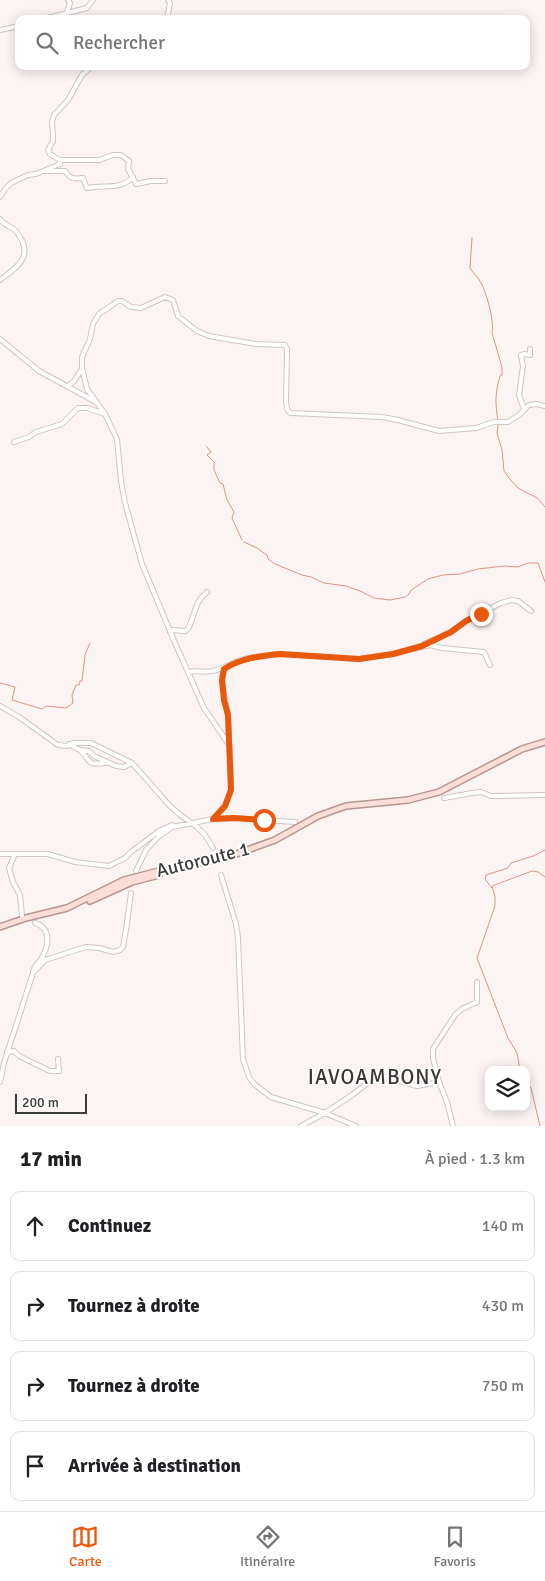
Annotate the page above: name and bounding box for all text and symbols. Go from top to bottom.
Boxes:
search box [15,15,530,70]
icon: search [33,29,61,57]
text: Rechercher [73,31,165,55]
route end [470,603,493,626]
route start [253,809,276,832]
street label: Autoroute 1 [154,837,252,883]
district label: IAVOAMBONY [308,1064,442,1090]
map controls [485,1066,530,1111]
button: layers [485,1066,530,1111]
scale bar [15,1091,88,1114]
text: 200 m [22,1094,59,1111]
text: 17 min [20,1146,82,1172]
text: À pied · 1.3 km [425,1149,525,1169]
icon: ahead [21,1212,49,1240]
text: Continuez [68,1214,151,1238]
text: 140 m [482,1216,524,1236]
icon: right [21,1292,49,1320]
text: Tournez à droite [68,1294,200,1318]
text: 430 m [482,1296,524,1316]
icon: right [21,1372,49,1400]
text: Tournez à droite [68,1374,200,1398]
text: 750 m [482,1376,524,1396]
icon: arrive [21,1452,49,1480]
text: Arrivée à destination [68,1454,241,1478]
tab: Carte [69,1523,102,1570]
tab: Itinéraire [240,1523,295,1570]
tab: Favoris [433,1523,476,1570]

